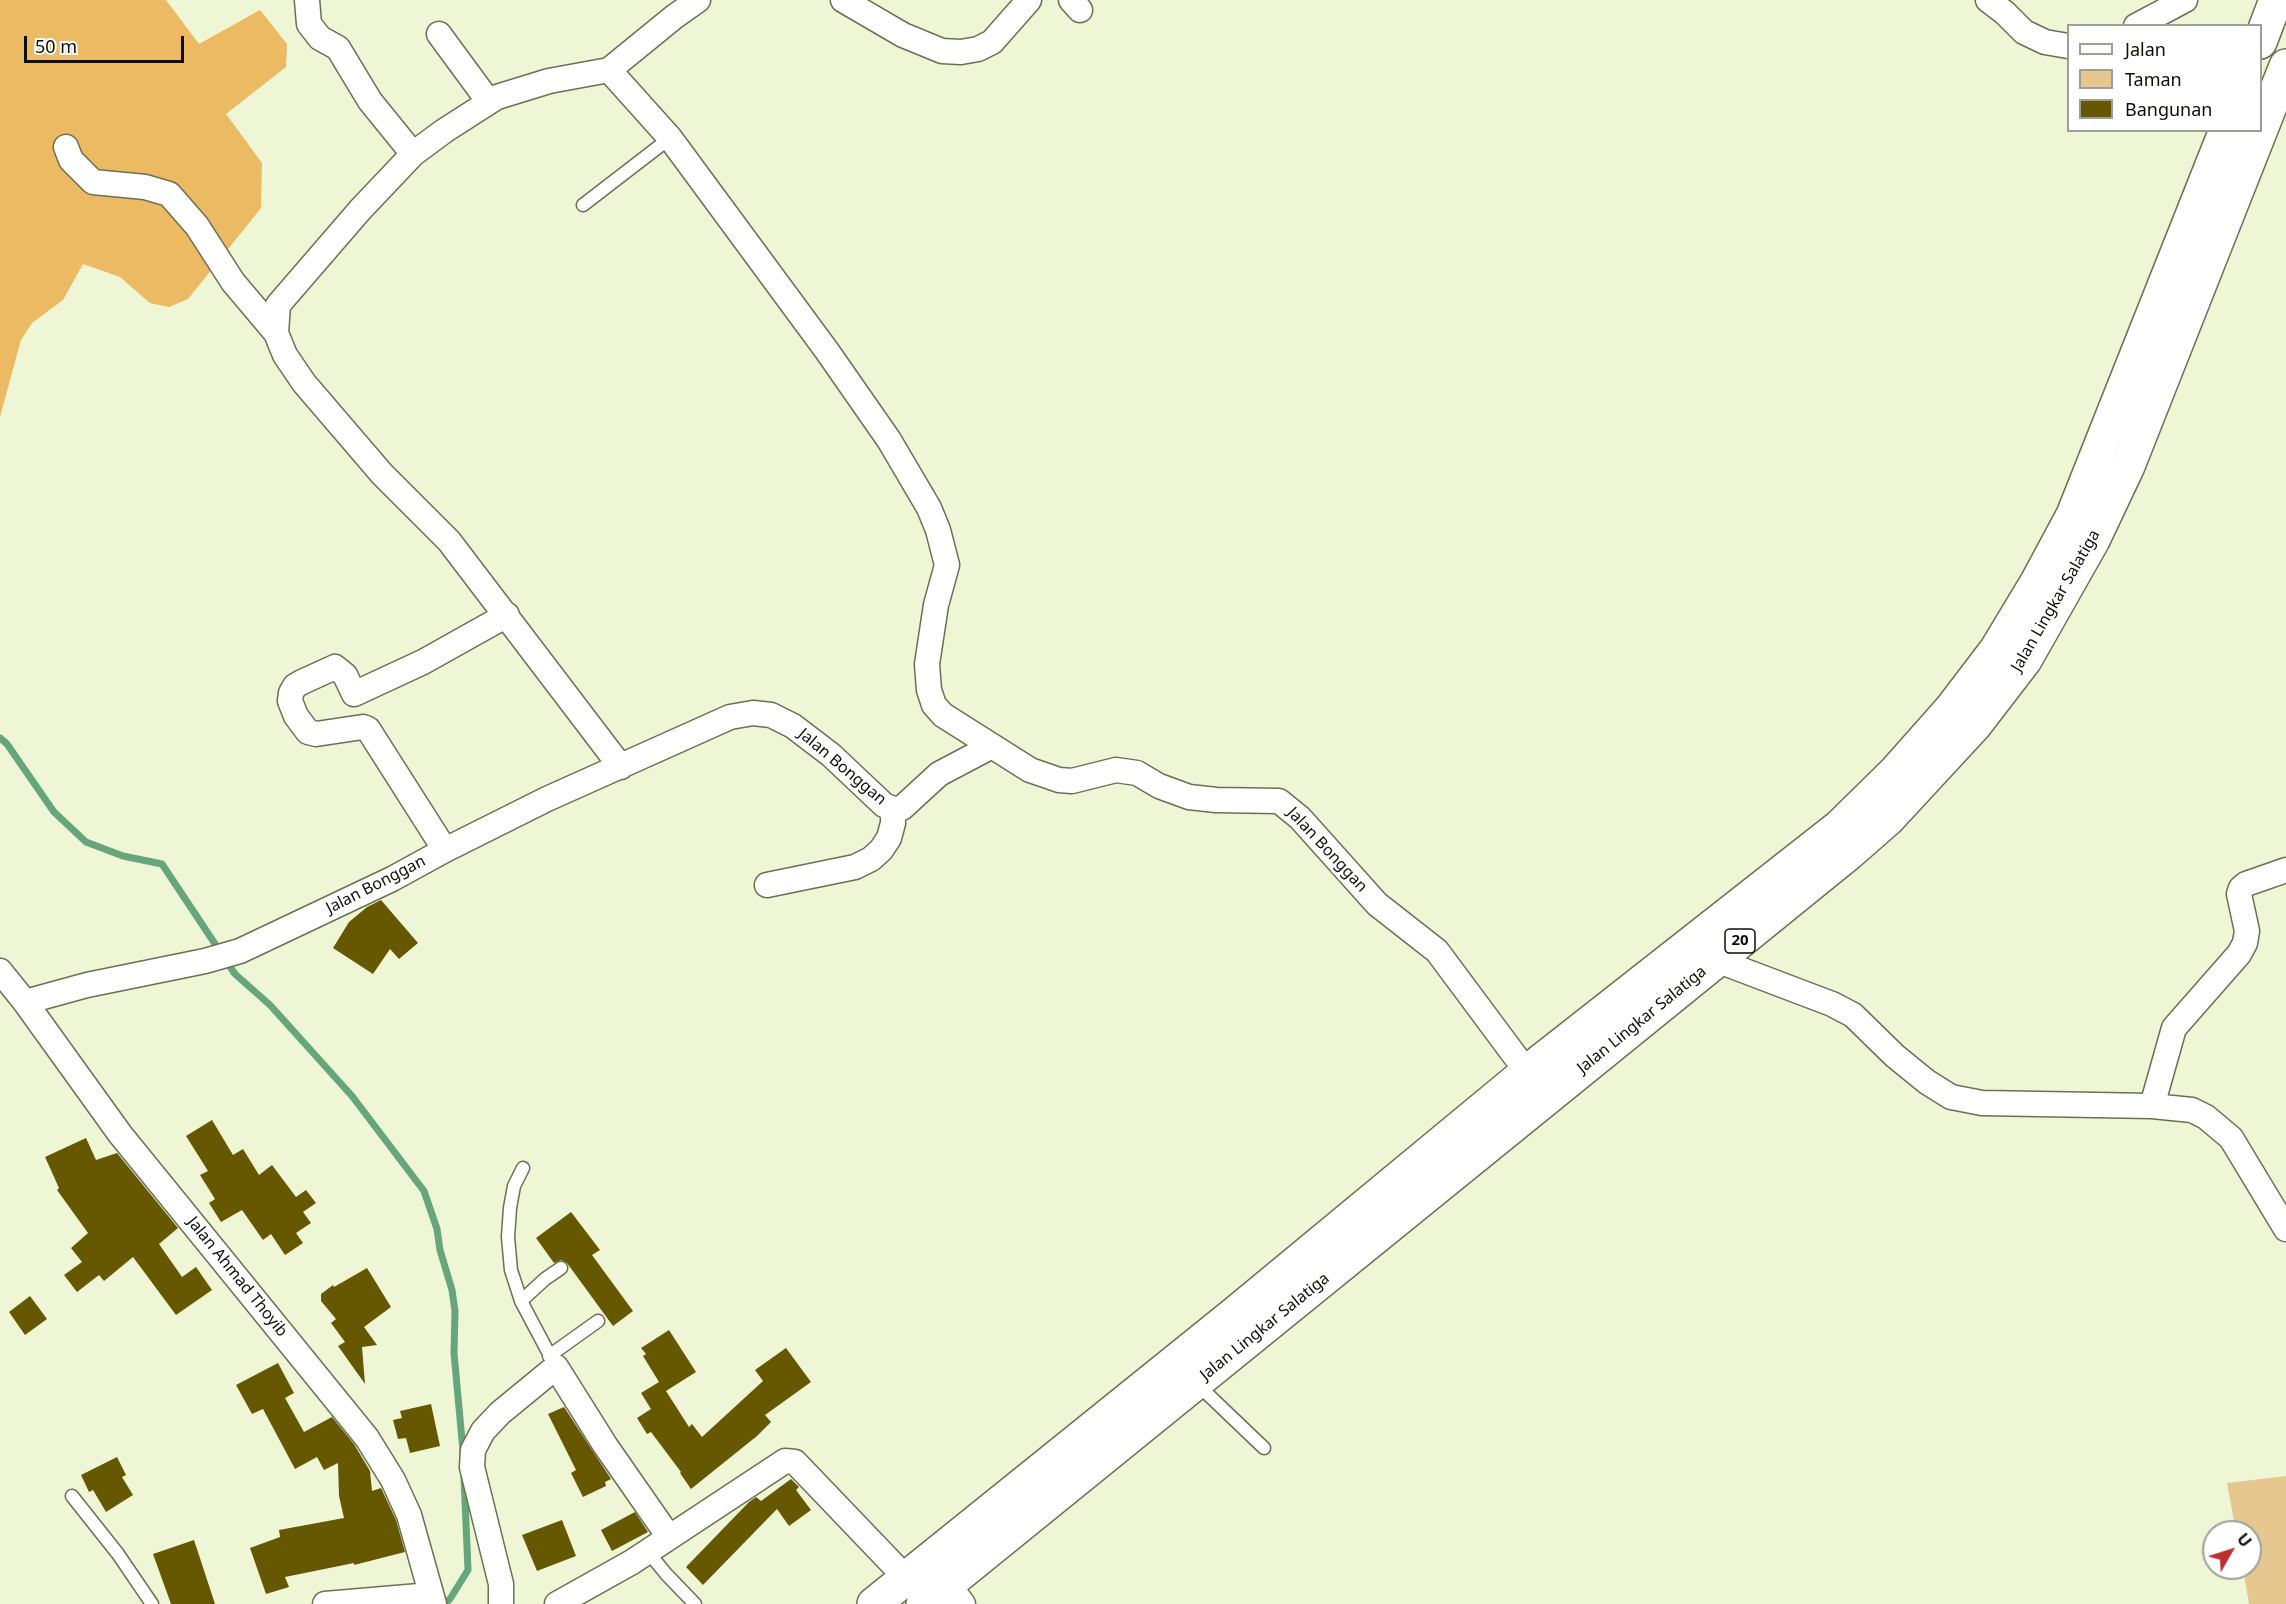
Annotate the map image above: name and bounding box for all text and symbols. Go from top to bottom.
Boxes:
scale bar [27,24,188,62]
legend [2067,24,2262,132]
text: 50 m [35,34,77,58]
text: Jalan [2125,37,2166,61]
text: Taman [2125,67,2182,91]
text: Bangunan [2125,97,2212,121]
street label: Jalan Lingkar Salatiga [2008,527,2104,675]
street label: Jalan Bonggan [794,725,890,809]
street label: Jalan Bonggan [1283,804,1371,896]
street label: Jalan Bonggan [323,852,429,918]
road number: 20 [1725,929,1755,953]
street label: Jalan Lingkar Salatiga [1574,962,1710,1078]
street label: Jalan Ahmad Thoyib [183,1213,291,1341]
street label: Jalan Lingkar Salatiga [1197,1269,1333,1385]
north arrow [2202,1520,2262,1580]
text: U [2232,1528,2257,1552]

